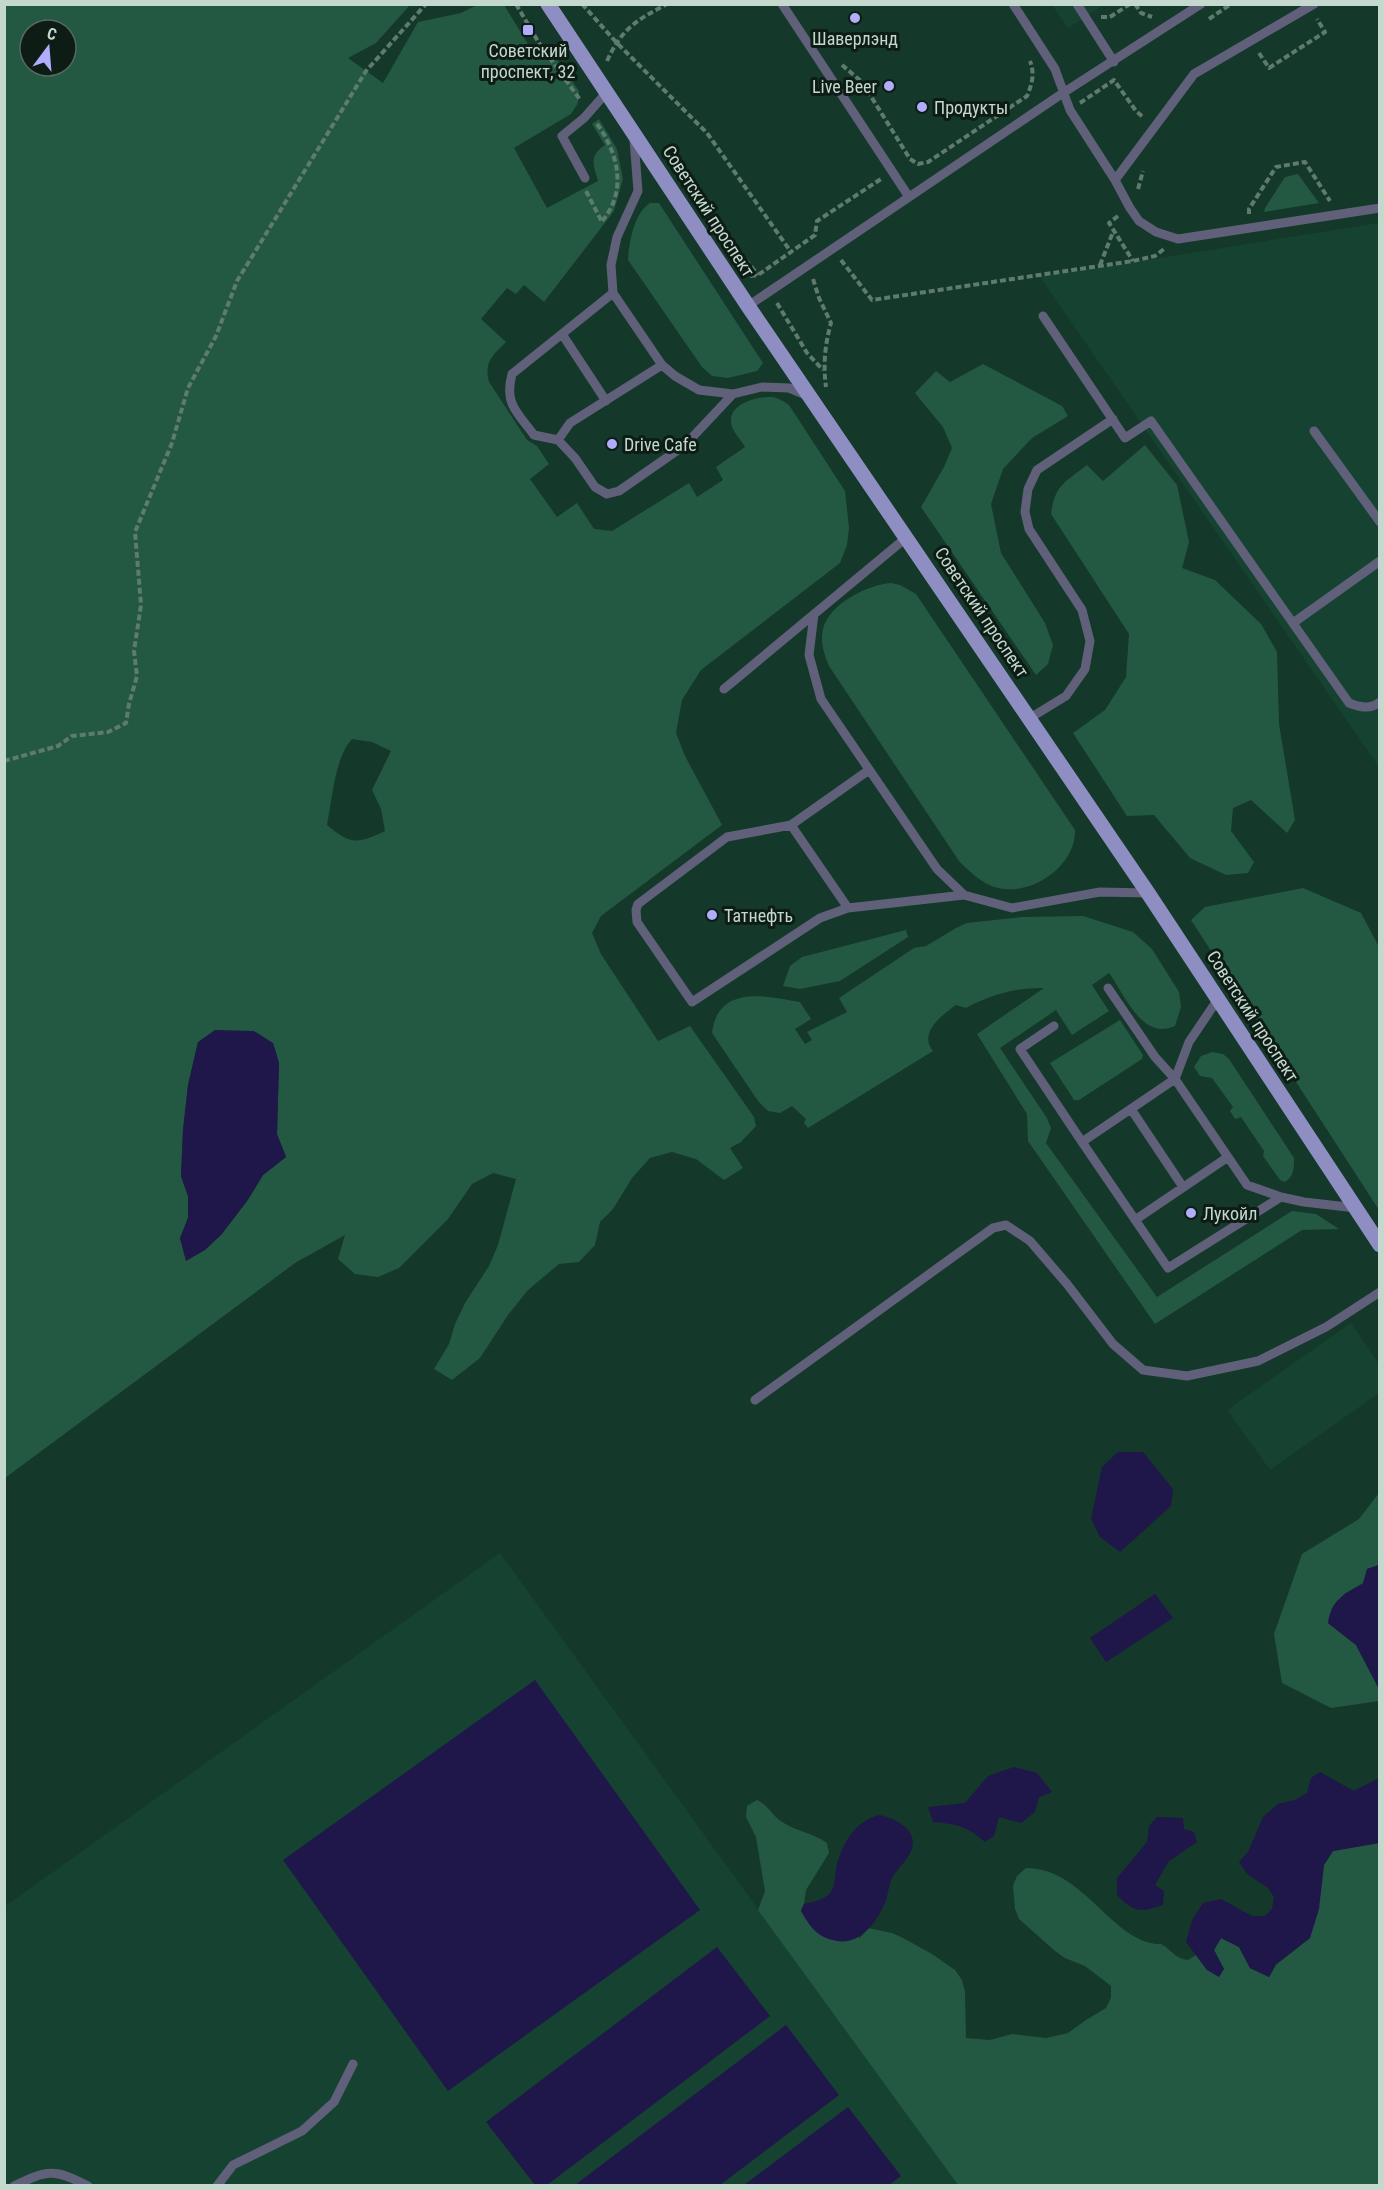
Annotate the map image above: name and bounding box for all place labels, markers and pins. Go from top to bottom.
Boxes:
marker: Шаверлэнд [848,11,862,25]
marker: Советский проспект, 32 [521,23,535,37]
place label: Шаверлэнд [812,28,898,49]
place label: Советский проспект, 32 [481,40,575,82]
place label: Live Beer [812,76,878,97]
marker: Live Beer [882,79,896,93]
place label: Продукты [934,97,1008,118]
marker: Продукты [915,100,929,114]
place label: Drive Cafe [624,434,697,455]
marker: Drive Cafe [605,437,619,451]
place label: Татнефть [724,905,793,926]
marker: Татнефть [705,908,719,922]
place label: Лукойл [1203,1203,1257,1224]
marker: Лукойл [1184,1206,1198,1220]

